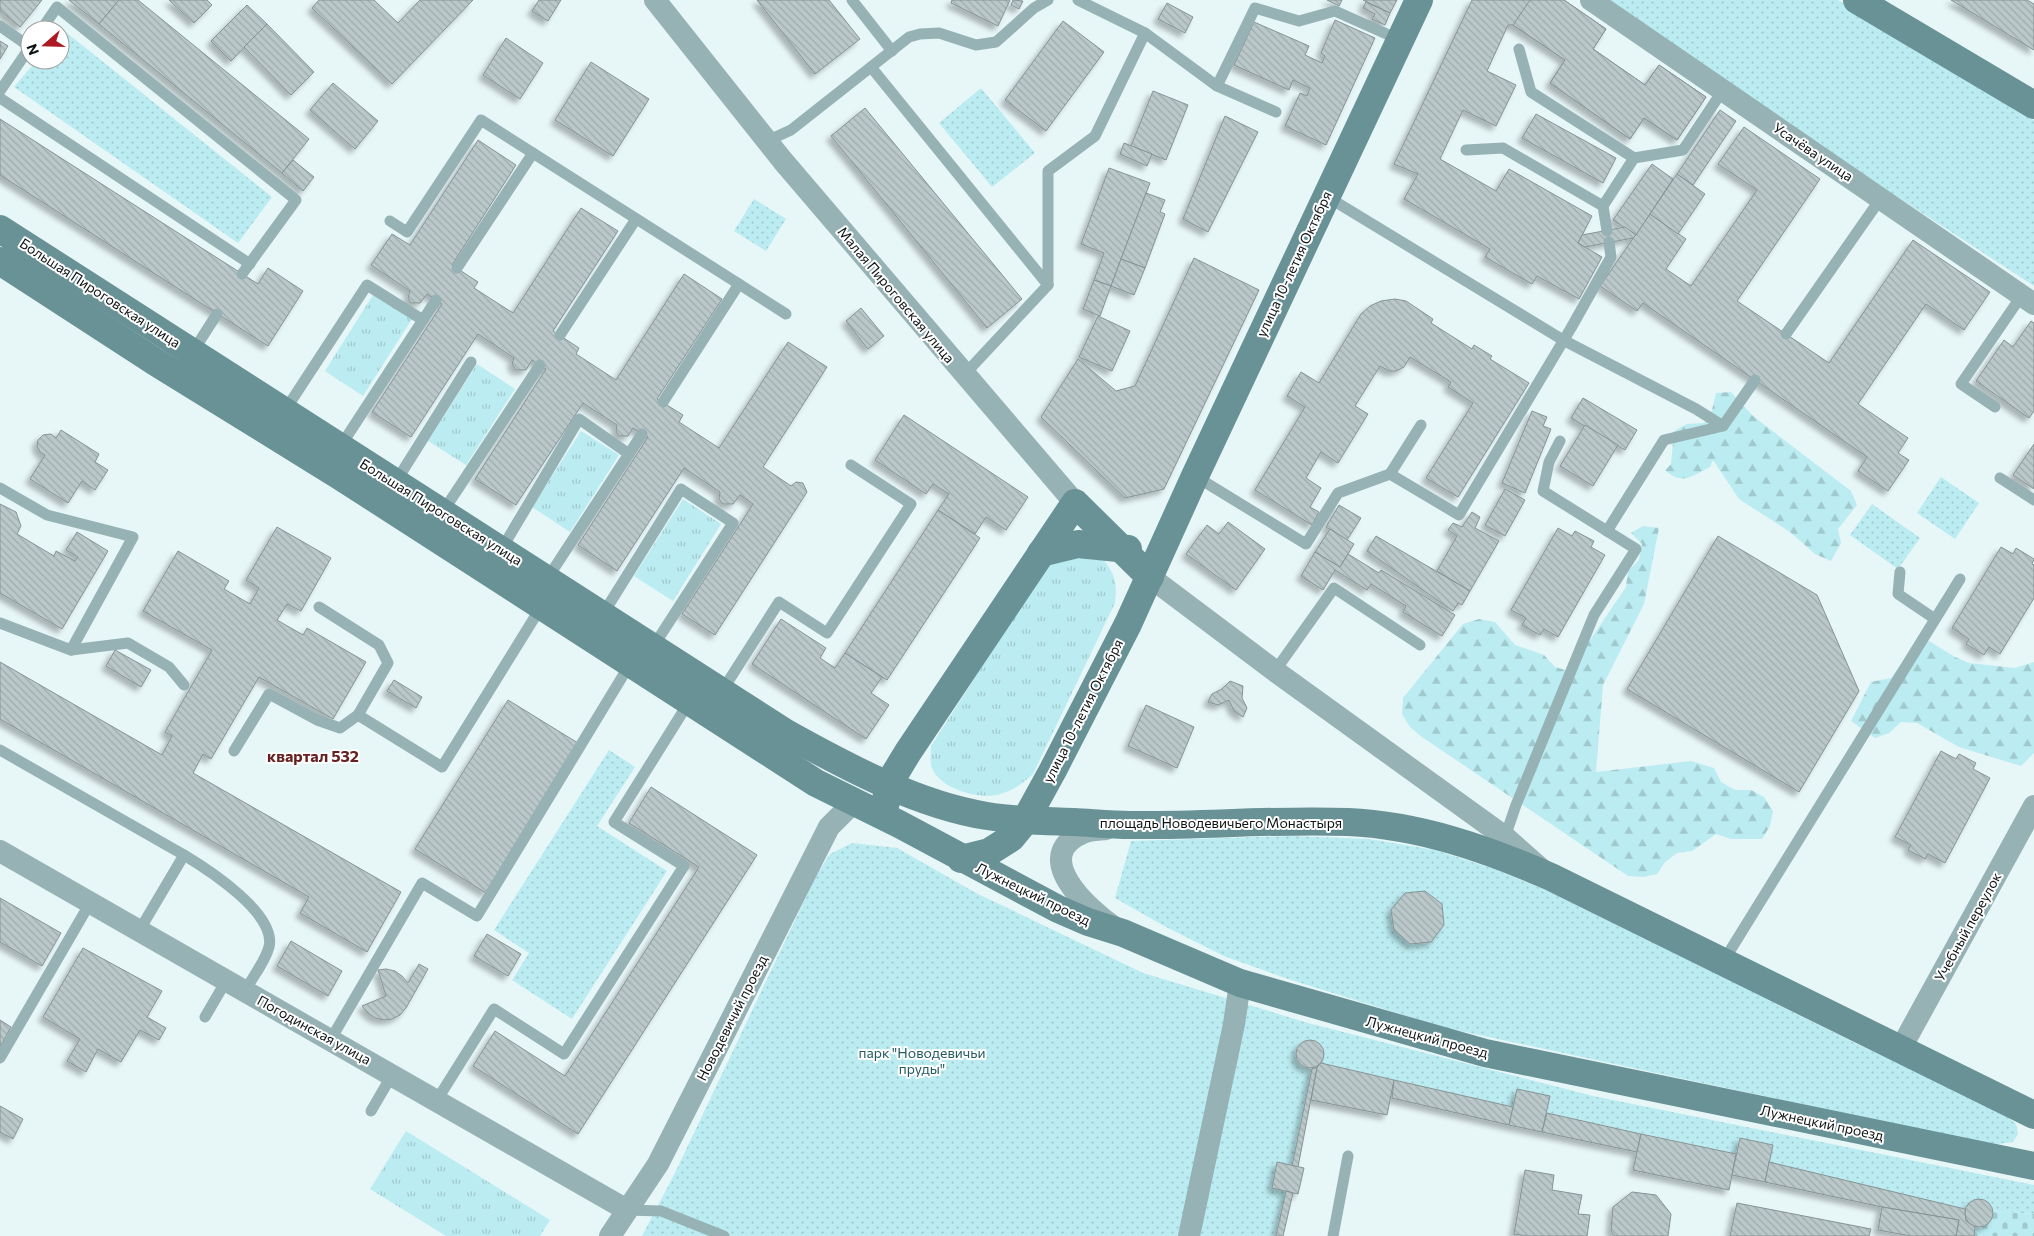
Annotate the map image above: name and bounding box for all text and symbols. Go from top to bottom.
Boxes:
north arrow [20,20,70,70]
text: N [23,42,42,57]
street label: Усачёва улица [1770,119,1857,185]
street label: улица 10-летия Октября [1252,188,1335,339]
street label: Малая Пироговская улица [834,223,958,366]
street label: Большая Пироговская улица [17,234,184,351]
street label: Большая Пироговская улица [357,455,526,569]
street label: улица 10-летия Октября [1039,636,1126,785]
district label: квартал 532 [267,746,359,765]
street label: площадь Новодевичьего Монастыря [1100,814,1342,831]
street label: Лужнецкий проезд [973,858,1093,929]
street label: Учебный переулок [1931,869,2005,984]
street label: Новодевичий проезд [693,952,771,1083]
street label: Погодинская улица [254,991,374,1068]
street label: Лужнецкий проезд [1364,1012,1490,1061]
park label: парк "Новодевичьи пруды" [858,1044,986,1077]
street label: Лужнецкий проезд [1759,1101,1885,1144]

